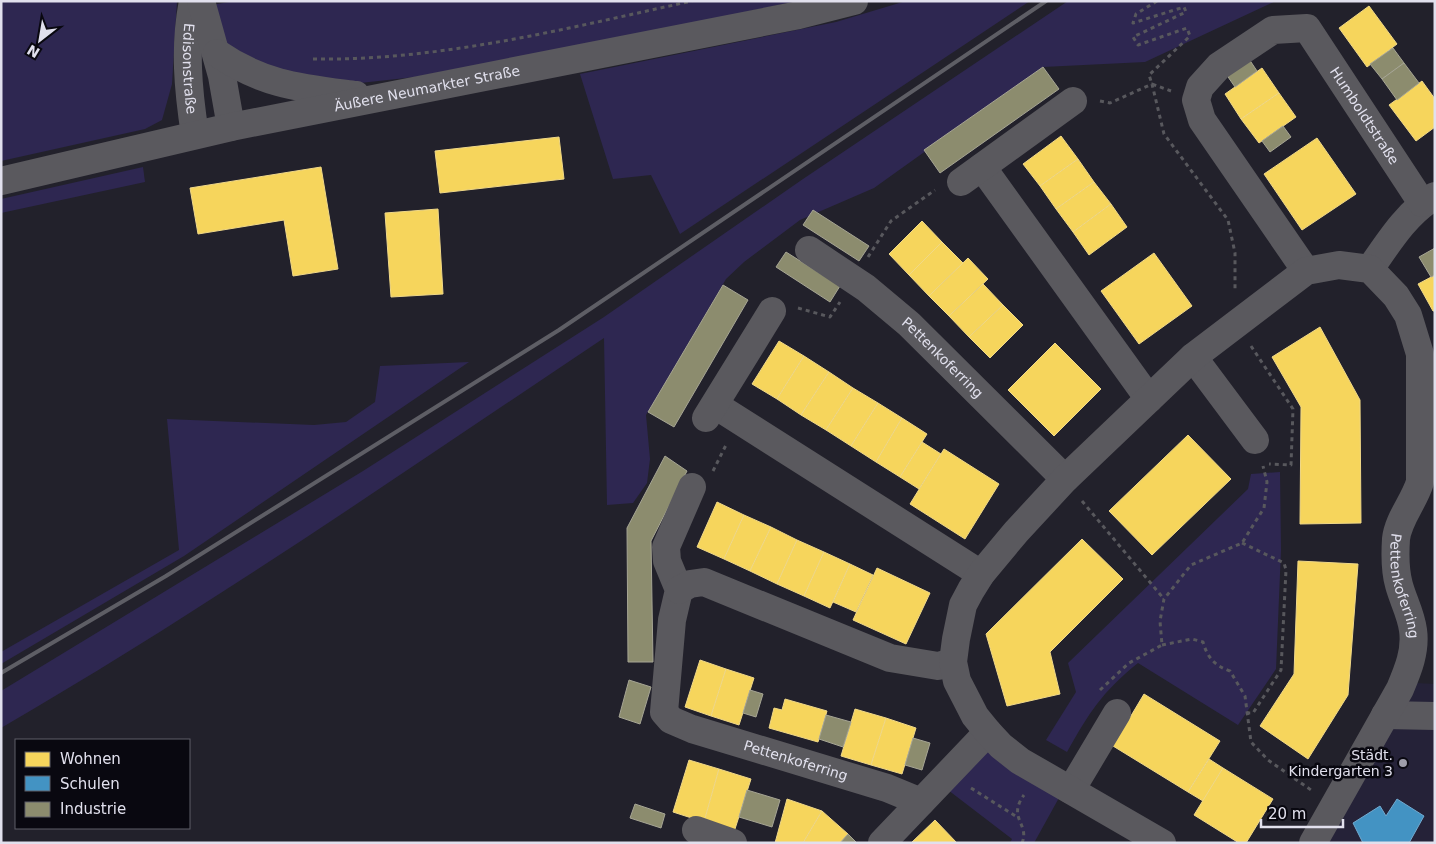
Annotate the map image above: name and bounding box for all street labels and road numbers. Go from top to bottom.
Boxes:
street label: Edisonstraße [180,23,200,115]
street label: Äußere Neumarkter Straße [332,62,521,114]
street label: Humboldtstraße [1327,64,1402,167]
street label: Pettenkoferring [899,314,986,401]
street label: Pettenkoferring [1387,532,1422,639]
street label: Pettenkoferring [742,737,850,784]

